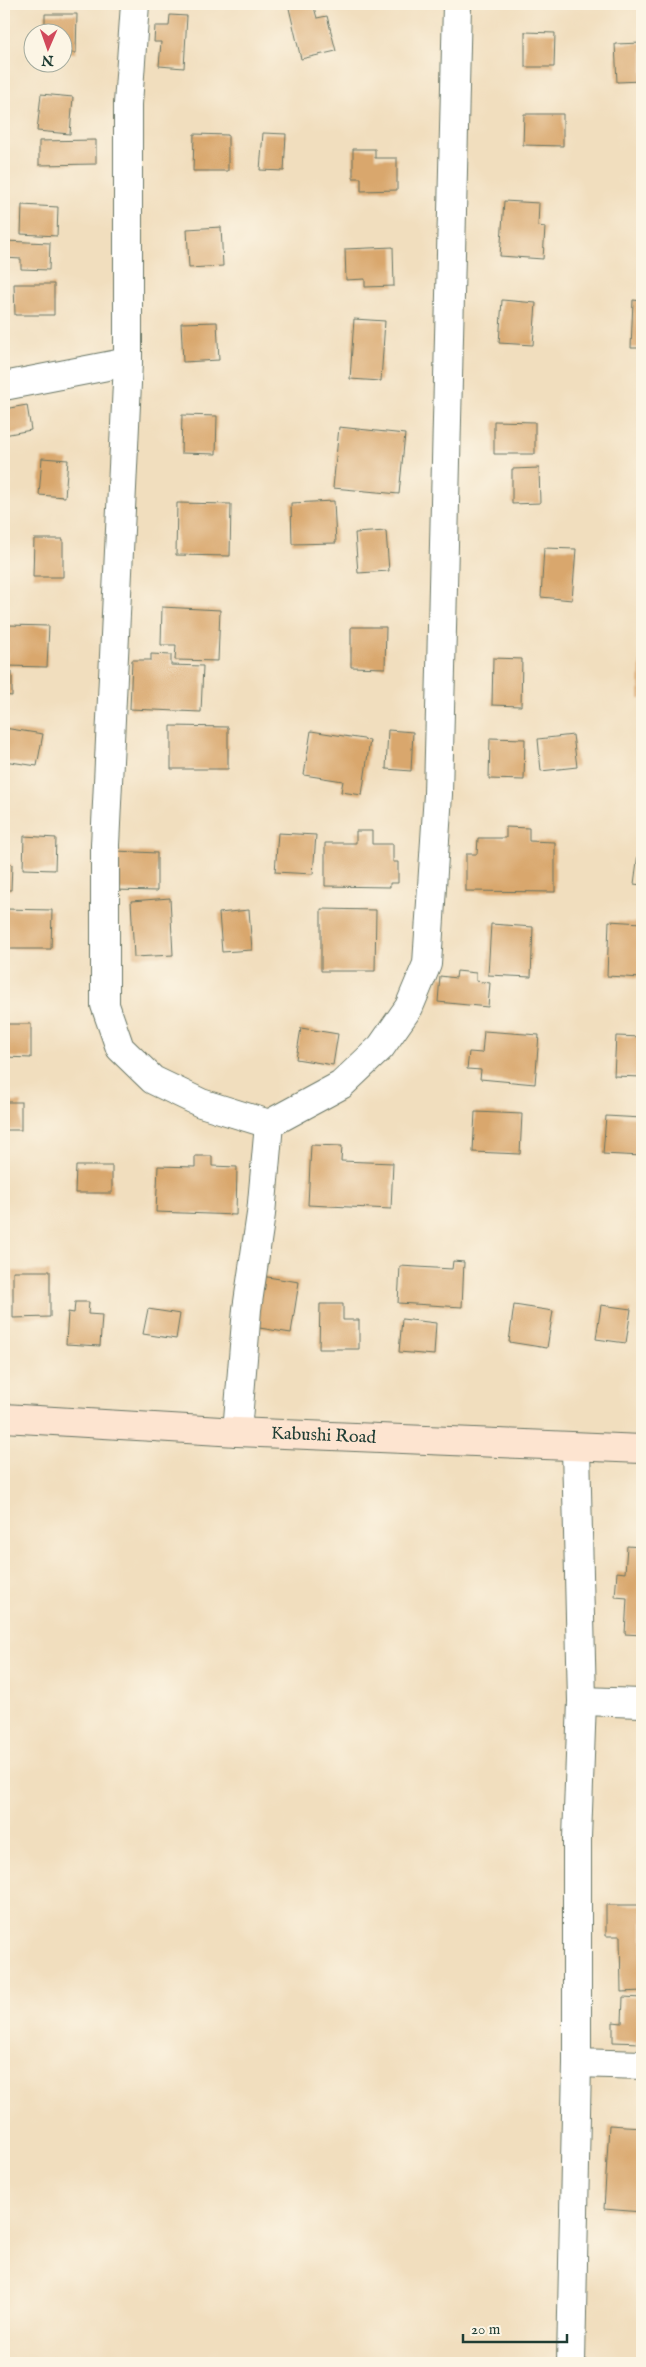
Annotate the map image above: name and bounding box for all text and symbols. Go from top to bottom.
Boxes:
north arrow [22,22,72,72]
text: N [41,51,55,69]
street label: Kabushi Road [271,1422,377,1449]
scale bar [463,2312,567,2344]
text: 20 m [471,2320,501,2339]

